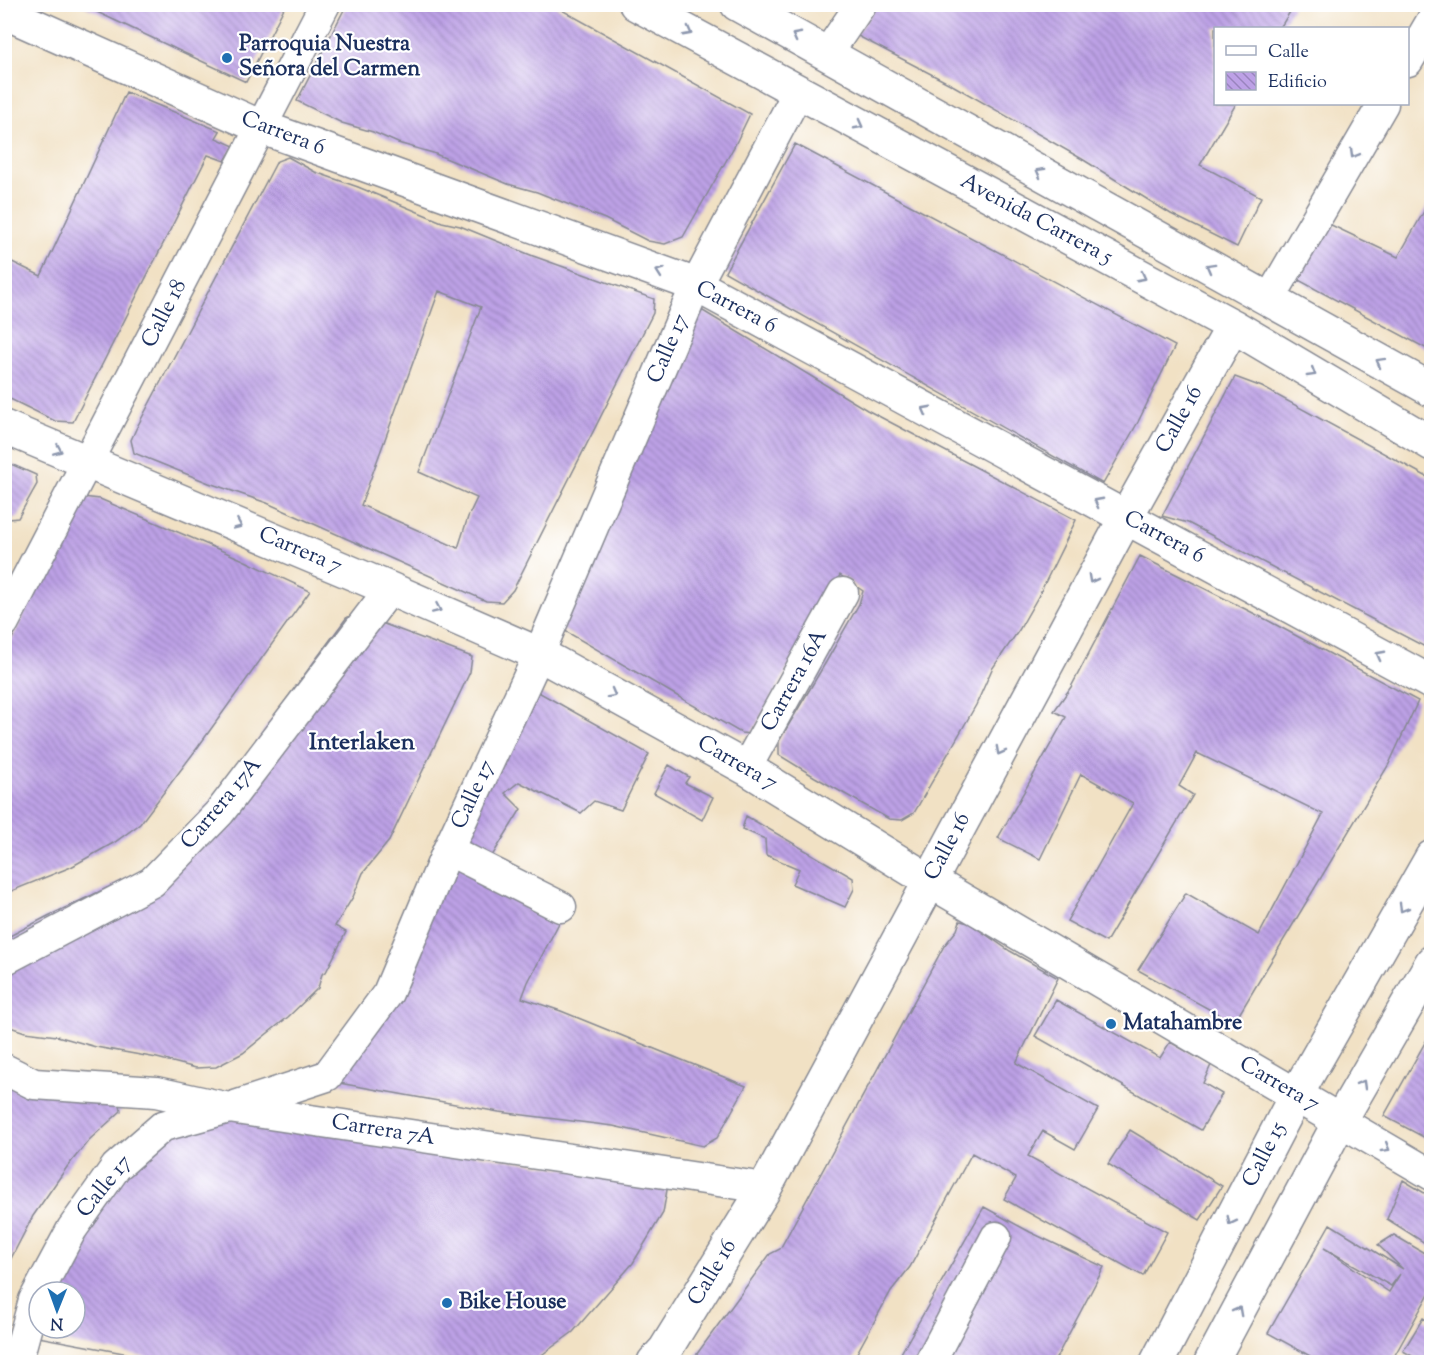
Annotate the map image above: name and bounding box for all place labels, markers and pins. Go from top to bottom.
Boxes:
place label: Parroquia Nuestra Señora del Carmen [239,29,420,86]
marker: Parroquia Nuestra Señora del Carmen [220,51,234,65]
place label: Matahambre [1123,1008,1242,1040]
marker: Matahambre [1104,1017,1118,1031]
place label: Bike House [459,1287,567,1319]
marker: Bike House [440,1296,454,1310]

